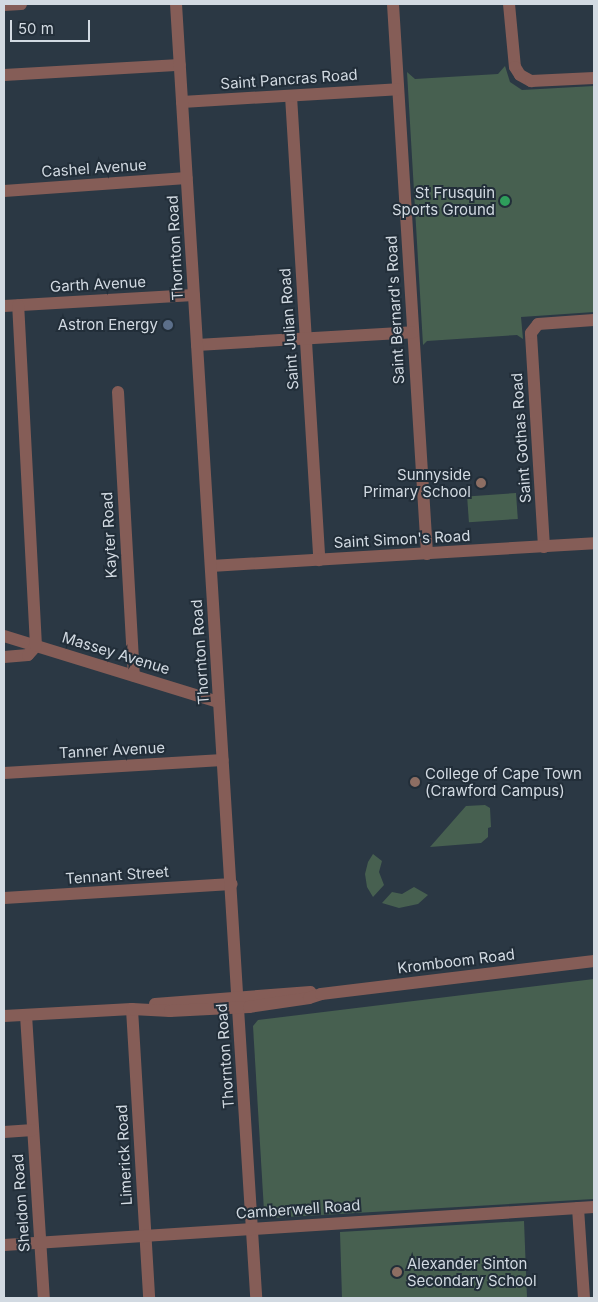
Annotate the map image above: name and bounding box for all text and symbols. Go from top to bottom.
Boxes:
scale bar [12,10,92,42]
text: 50 m [18,19,54,38]
street label: Saint Pancras Road [220,65,358,93]
street label: Cashel Avenue [41,155,147,181]
place label: St Frusquin Sports Ground [392,183,495,218]
street label: Thornton Road [163,195,187,301]
marker: St Frusquin Sports Ground [499,195,511,207]
street label: Saint Bernard's Road [382,235,408,385]
street label: Saint Julian Road [276,267,302,391]
street label: Garth Avenue [50,272,146,296]
place label: Astron Energy [58,316,158,334]
marker: Astron Energy [162,319,174,331]
street label: Saint Gothas Road [507,372,535,504]
place label: Sunnyside Primary School [363,465,471,500]
marker: Sunnyside Primary School [475,477,487,489]
street label: Kayter Road [98,491,120,579]
street label: Saint Simon's Road [333,526,471,552]
street label: Thornton Road [187,599,213,705]
street label: Massey Avenue [60,628,172,678]
street label: Tanner Avenue [59,738,165,762]
place label: College of Cape Town (Crawford Campus) [425,764,582,799]
marker: College of Cape Town (Crawford Campus) [409,776,421,788]
street label: Tennant Street [65,862,169,888]
street label: Kromboom Road [396,945,516,977]
street label: Thornton Road [212,1003,238,1109]
street label: Limerick Road [112,1104,136,1206]
street label: Sheldon Road [9,1153,33,1253]
street label: Camberwell Road [235,1196,361,1222]
place label: Alexander Sinton Secondary School [407,1254,537,1289]
marker: Alexander Sinton Secondary School [391,1266,403,1278]

